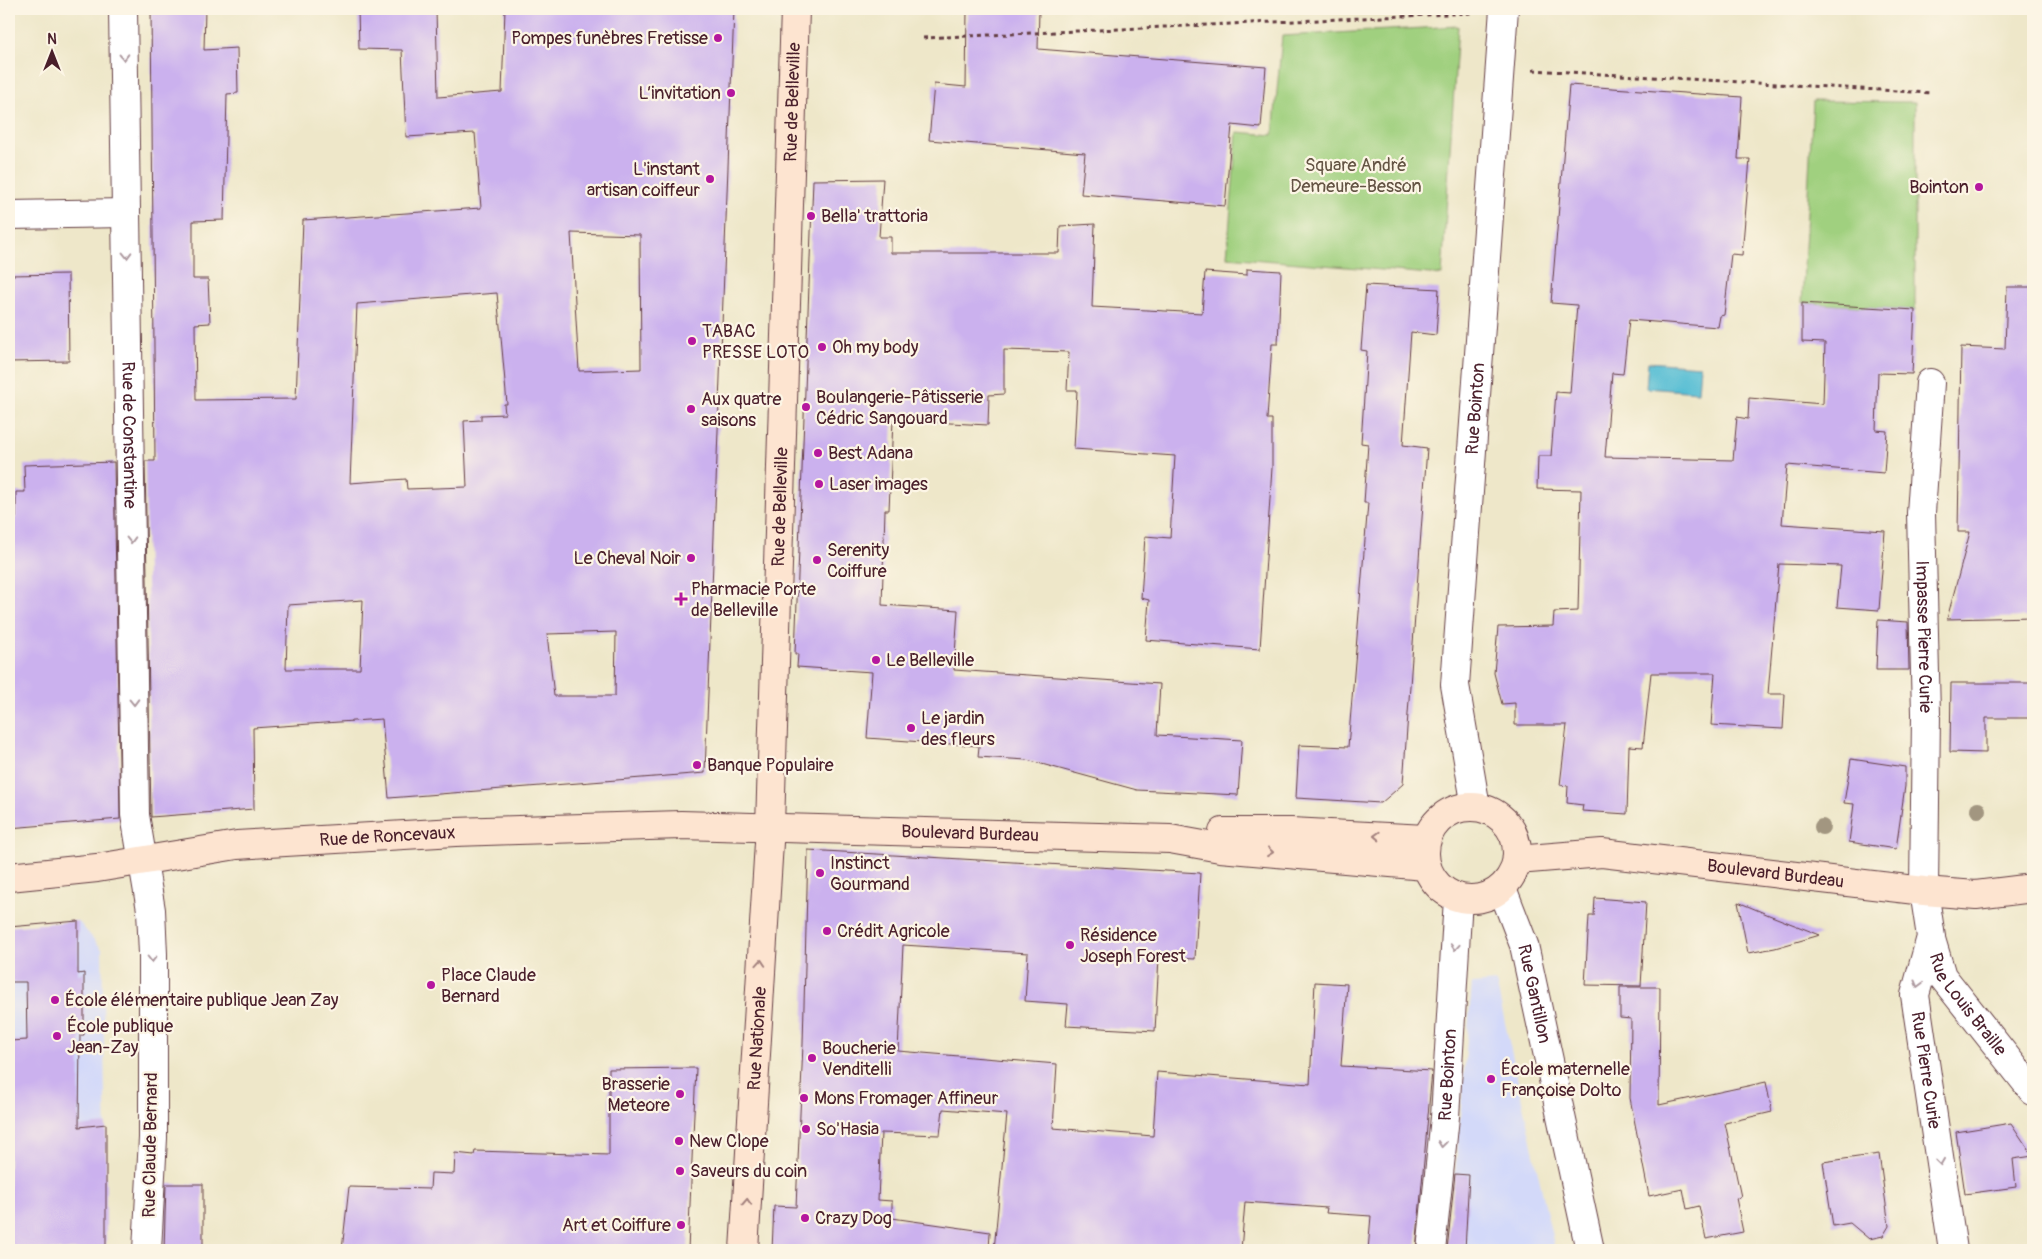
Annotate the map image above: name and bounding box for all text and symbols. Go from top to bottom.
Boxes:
place label: Pompes funèbres Fretisse [511,27,708,50]
north arrow [28,28,78,78]
text: N [47,31,57,48]
marker: Pompes funèbres Fretisse [712,32,724,44]
street label: Rue de Belleville [779,42,806,162]
one-way arrow [118,54,129,62]
place label: L’invitation [638,82,721,105]
marker: L’invitation [725,87,737,99]
park label: Square André Demeure-Besson [1290,154,1422,198]
place label: L'instant artisan coiffeur [587,158,701,202]
marker: L'instant artisan coiffeur [704,173,716,185]
place label: Bointon [1909,176,1969,199]
marker: Bointon [1973,181,1985,193]
place label: Bella' trattoria [821,205,928,228]
marker: Bella' trattoria [805,210,817,222]
one-way arrow [122,252,132,259]
place label: TABAC PRESSE LOTO [702,320,809,364]
marker: TABAC PRESSE LOTO [686,335,698,347]
place label: Oh my body [832,336,919,359]
marker: Oh my body [816,341,828,353]
street label: Rue de Constantine [116,361,141,509]
street label: Rue Bointon [1461,362,1490,455]
place label: Boulangerie-Pâtisserie Cédric Sangouard [816,386,983,430]
place label: Aux quatre saisons [701,388,782,432]
marker: Boulangerie-Pâtisserie Cédric Sangouard [800,401,812,413]
marker: Aux quatre saisons [685,403,697,415]
place label: Best Adana [828,442,913,465]
street label: Rue de Belleville [767,447,794,567]
marker: Best Adana [812,447,824,459]
place label: Laser images [829,473,928,496]
marker: Laser images [813,478,825,490]
one-way arrow [126,536,136,544]
place label: Serenity Coiffure [827,539,890,583]
place label: Le Cheval Noir [574,547,682,570]
marker: Le Cheval Noir [685,552,697,564]
marker: Serenity Coiffure [811,554,823,566]
street label: Impasse Pierre Curie [1910,560,1937,713]
place label: Pharmacie Porte de Belleville [691,578,816,622]
marker: Pharmacie Porte de Belleville [675,593,687,605]
place label: Le Belleville [886,649,974,672]
marker: Le Belleville [870,654,882,666]
one-way arrow [129,699,139,707]
place label: Le jardin des fleurs [921,707,995,751]
marker: Le jardin des fleurs [905,722,917,734]
place label: Banque Populaire [707,754,834,777]
marker: Banque Populaire [691,759,703,771]
street label: Boulevard Burdeau [901,820,1039,847]
street label: Rue de Roncevaux [319,821,456,852]
one-way arrow [1373,831,1381,842]
one-way arrow [1266,847,1274,858]
place label: Instinct Gourmand [830,852,910,896]
street label: Boulevard Burdeau [1706,854,1845,893]
marker: Instinct Gourmand [814,867,826,879]
place label: Crédit Agricole [837,920,950,943]
place label: Résidence Joseph Forest [1080,924,1187,968]
marker: Crédit Agricole [821,925,833,937]
marker: Résidence Joseph Forest [1064,939,1076,951]
street label: Rue Gantillon [1512,942,1556,1046]
one-way arrow [1449,943,1460,951]
street label: Rue Louis Braille [1924,950,2012,1061]
one-way arrow [147,955,158,963]
one-way arrow [756,959,767,967]
place label: Place Claude Bernard [441,964,536,1008]
marker: Place Claude Bernard [425,979,437,991]
one-way arrow [1913,980,1924,989]
street label: Rue Nationale [743,986,772,1091]
place label: École élémentaire publique Jean Zay [65,989,339,1012]
marker: École élémentaire publique Jean Zay [49,994,61,1006]
street label: Rue Pierre Curie [1906,1010,1946,1130]
place label: École publique Jean-Zay [67,1015,173,1059]
street label: Rue Bointon [1434,1028,1462,1122]
marker: École publique Jean-Zay [51,1030,63,1042]
place label: Boucherie Venditelli [822,1037,896,1081]
marker: Boucherie Venditelli [806,1052,818,1064]
place label: École maternelle Françoise Dolto [1501,1058,1630,1102]
street label: Rue Claude Bernard [138,1072,163,1218]
place label: Brasserie Meteore [602,1073,670,1117]
marker: École maternelle Françoise Dolto [1485,1073,1497,1085]
place label: Mons Fromager Affineur [814,1087,999,1110]
marker: Brasserie Meteore [674,1088,686,1100]
marker: Mons Fromager Affineur [798,1092,810,1104]
place label: So'Hasia [816,1118,879,1141]
marker: So'Hasia [800,1123,812,1135]
place label: New Clope [689,1130,769,1153]
marker: New Clope [673,1135,685,1147]
one-way arrow [1437,1140,1448,1148]
one-way arrow [1934,1158,1944,1166]
place label: Saveurs du coin [690,1160,807,1183]
marker: Saveurs du coin [674,1165,686,1177]
one-way arrow [741,1197,752,1205]
place label: Crazy Dog [815,1207,892,1230]
marker: Crazy Dog [799,1212,811,1224]
place label: Art et Coiffure [562,1214,671,1237]
marker: Art et Coiffure [675,1219,687,1231]

